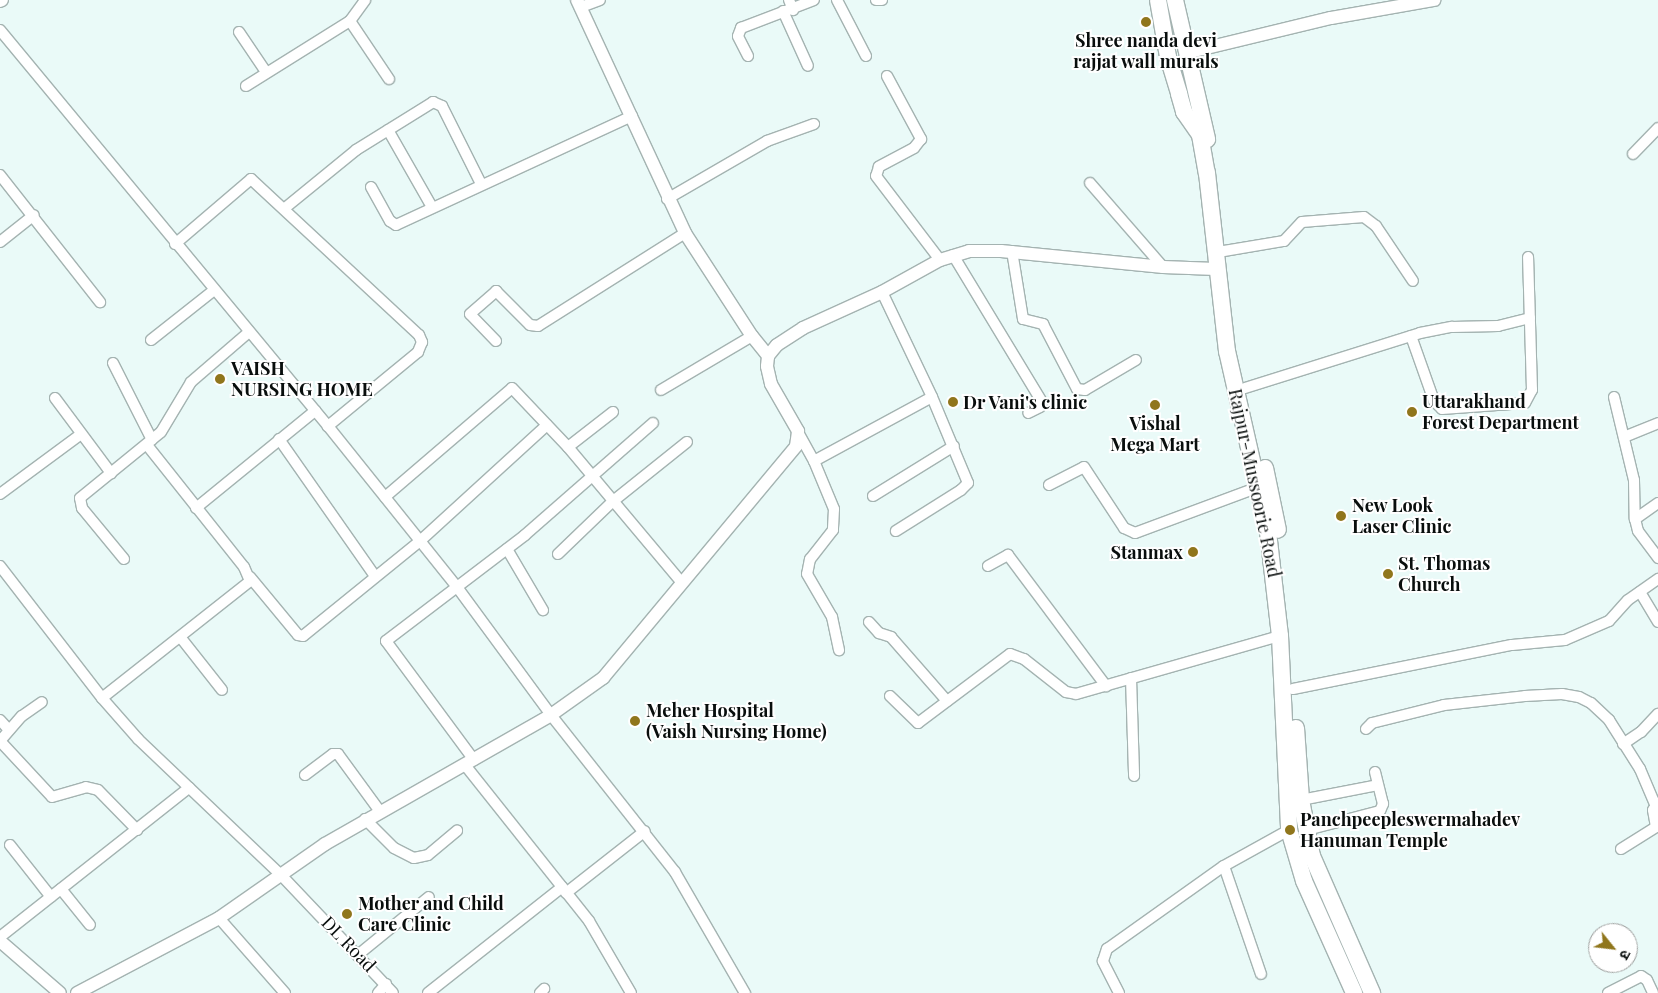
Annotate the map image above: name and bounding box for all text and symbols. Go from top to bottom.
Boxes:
marker: Shree nanda devi rajjat wall murals [1140,16,1152,28]
place label: Shree nanda devi rajjat wall murals [1073,30,1219,72]
place label: VAISH NURSING HOME [231,358,373,400]
marker: VAISH NURSING HOME [213,372,227,386]
street label: Rajpur-Mussoorie Road [1224,387,1286,579]
place label: Dr Vani's clinic [963,391,1088,413]
place label: Uttarakhand Forest Department [1422,391,1579,434]
marker: Dr Vani's clinic [947,396,959,408]
marker: Vishal Mega Mart [1149,399,1161,411]
marker: Uttarakhand Forest Department [1406,406,1418,418]
place label: Vishal Mega Mart [1110,413,1200,456]
place label: New Look Laser Clinic [1352,495,1452,538]
marker: New Look Laser Clinic [1334,509,1348,523]
place label: Stanmax [1111,541,1183,563]
marker: Stanmax [1187,546,1199,558]
place label: St. Thomas Church [1398,553,1491,596]
marker: St. Thomas Church [1382,568,1394,580]
place label: Meher Hospital (Vaish Nursing Home) [646,700,827,742]
marker: Meher Hospital (Vaish Nursing Home) [628,714,642,728]
place label: Panchpeepleswermahadev Hanuman Temple [1300,809,1520,852]
marker: Panchpeepleswermahadev Hanuman Temple [1284,824,1296,836]
place label: Mother and Child Care Clinic [358,893,504,936]
marker: Mother and Child Care Clinic [340,907,354,921]
street label: DL Road [317,912,381,976]
north arrow [1588,923,1638,973]
text: उ [1615,947,1636,963]

